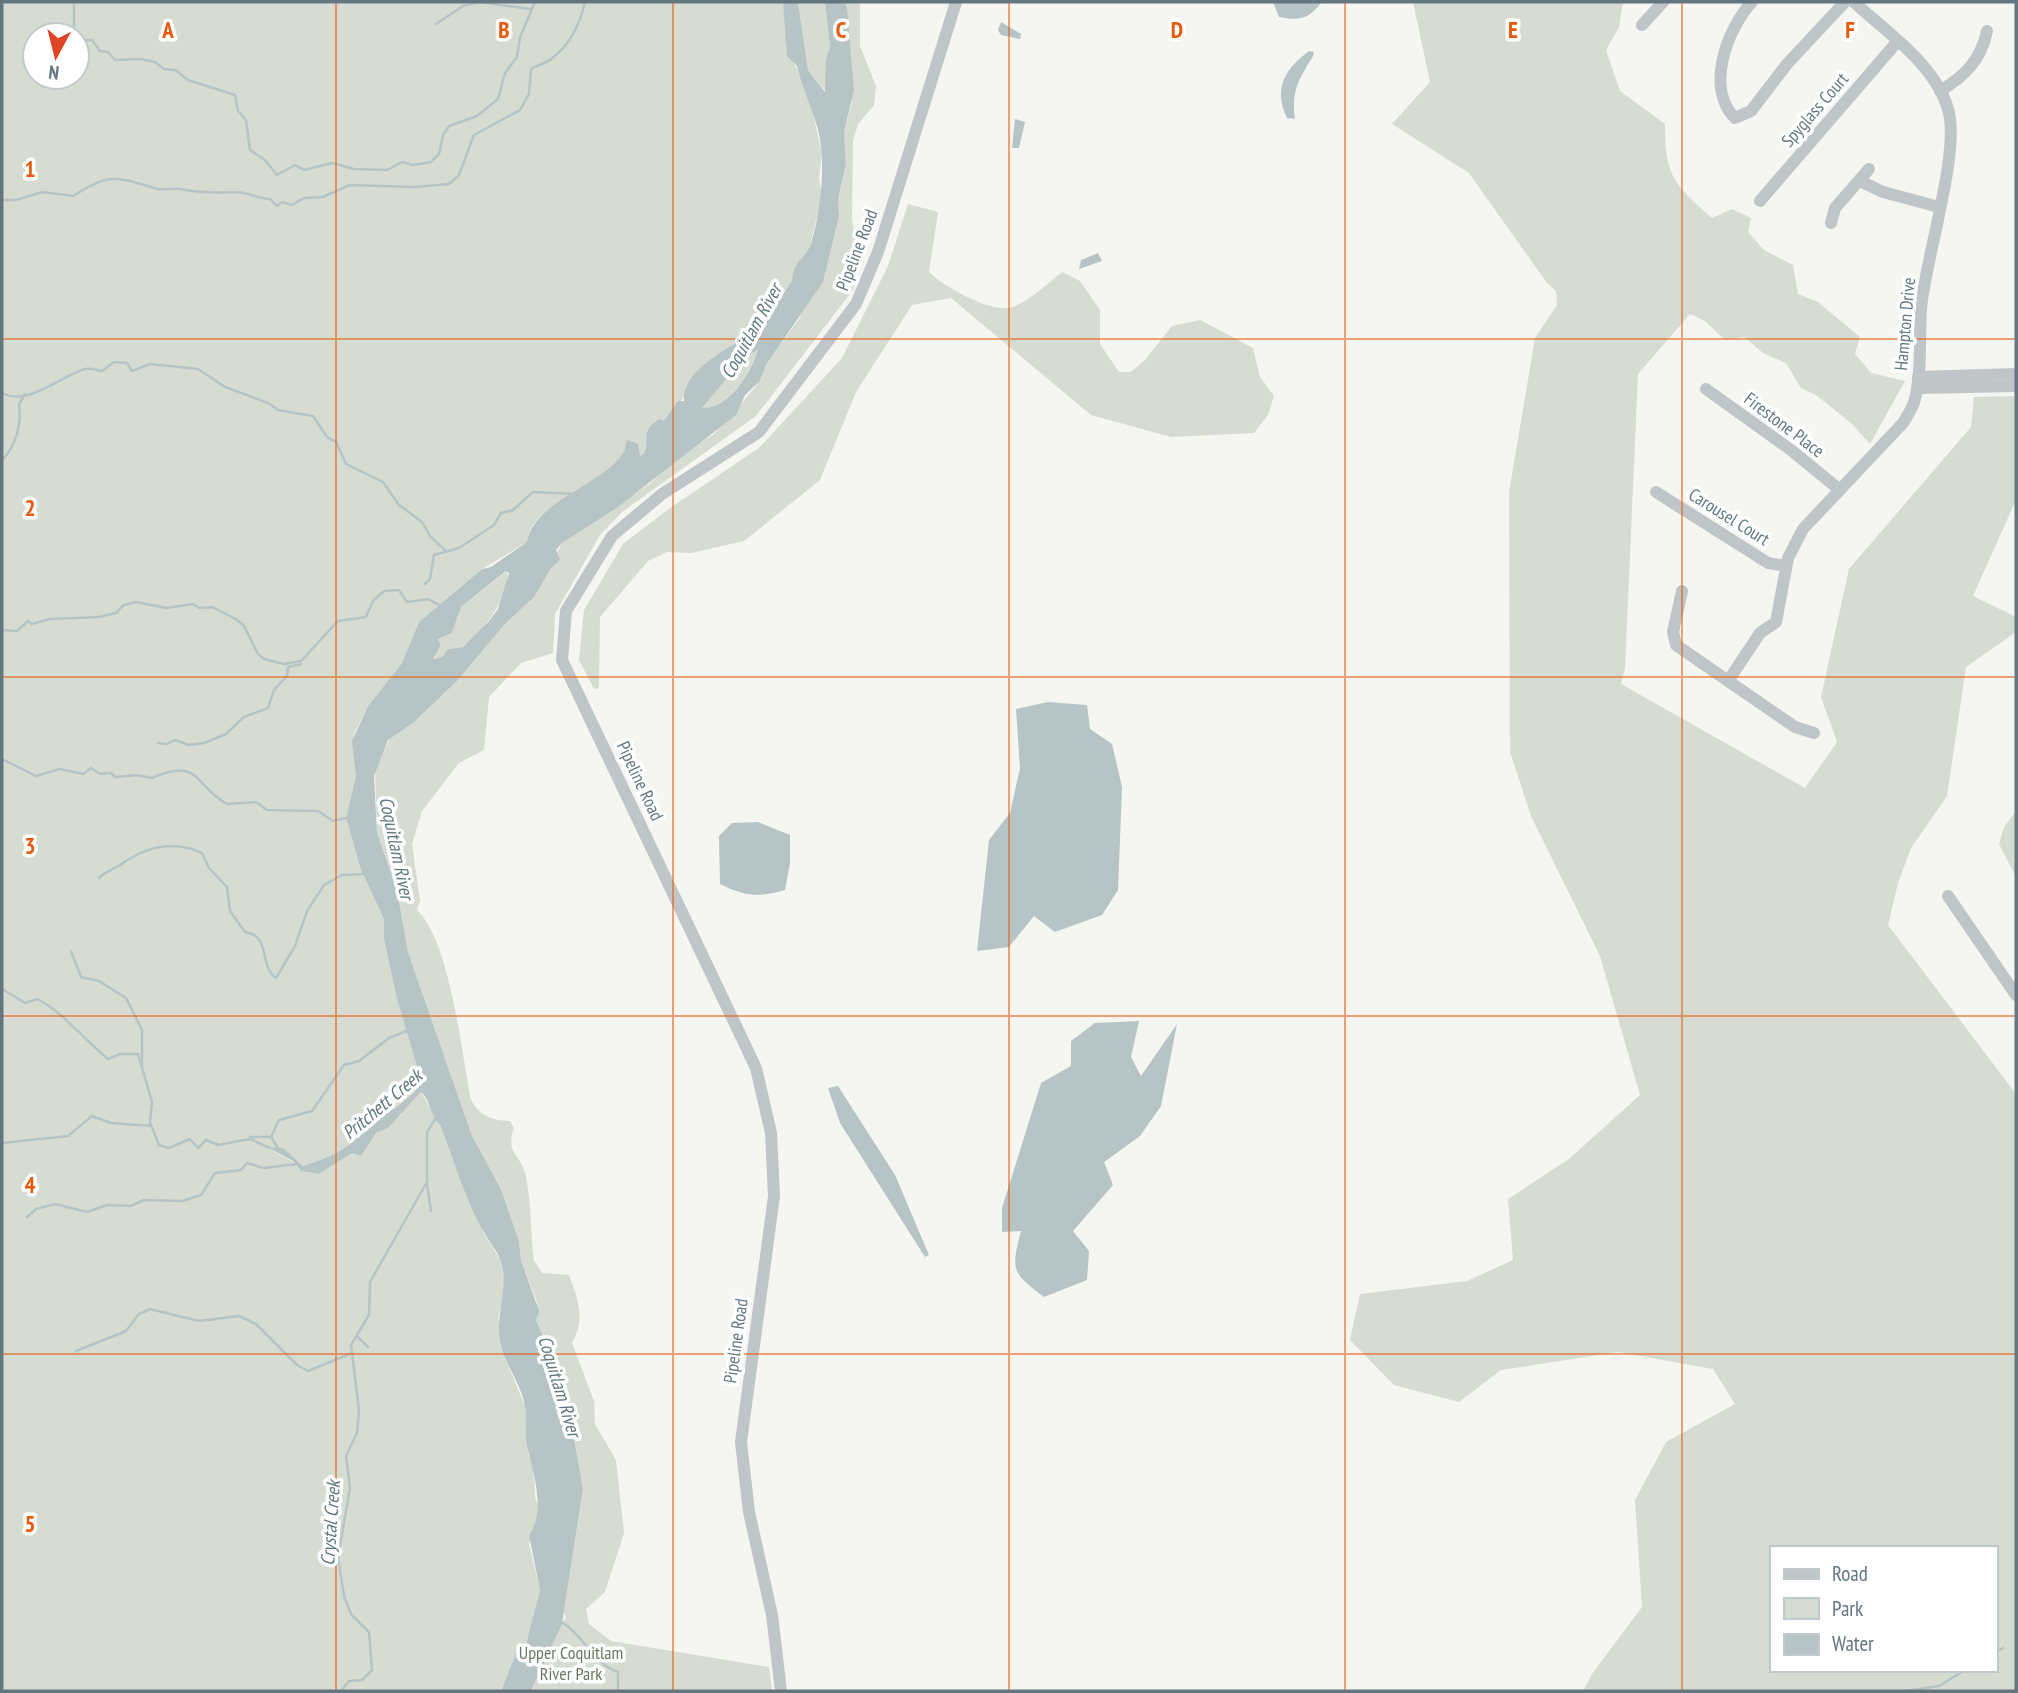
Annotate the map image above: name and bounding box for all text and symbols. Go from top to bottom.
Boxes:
text: A [161,15,174,44]
text: B [498,15,510,44]
text: C [836,15,847,44]
text: D [1171,15,1183,44]
text: E [1508,15,1518,44]
text: F [1845,15,1855,44]
north arrow [21,21,91,91]
text: N [47,60,60,85]
street label: Spyglass Court [1776,68,1853,152]
text: 1 [25,154,36,183]
street label: Pipeline Road [831,206,883,294]
street label: Hampton Drive [1889,276,1920,371]
water label: Coquitlam River [715,277,788,382]
street label: Firestone Place [1740,387,1829,462]
street label: Carousel Court [1685,483,1774,550]
text: 2 [25,493,36,522]
street label: Pipeline Road [612,737,669,824]
water label: Coquitlam River [374,795,420,904]
text: 3 [25,831,36,860]
water label: Pritchett Creek [337,1062,429,1144]
text: 4 [25,1170,36,1199]
street label: Pipeline Road [718,1297,753,1385]
water label: Coquitlam River [533,1333,588,1442]
water label: Crystal Creek [315,1477,345,1566]
text: 5 [25,1509,36,1538]
legend [1770,1546,1997,1672]
text: Road [1832,1560,1868,1587]
text: Park [1832,1595,1863,1622]
text: Water [1832,1630,1874,1657]
park label: Upper Coquitlam River Park [519,1641,623,1685]

